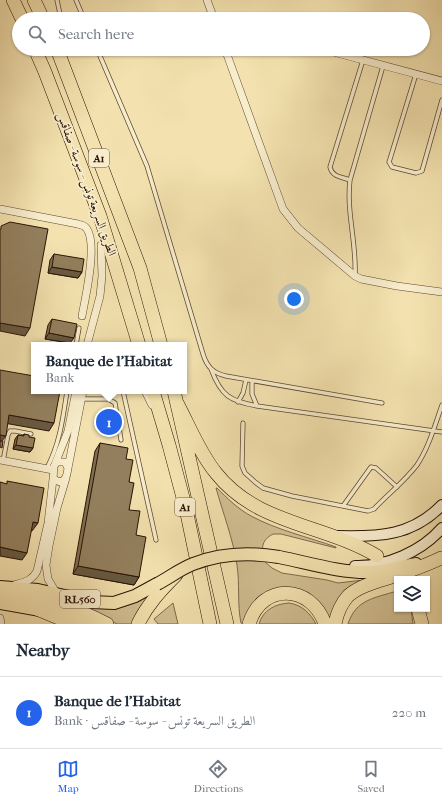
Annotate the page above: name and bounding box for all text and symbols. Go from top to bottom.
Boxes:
search box [12,12,430,56]
icon: search [26,23,48,45]
text: Search here [58,25,134,43]
street label: الطريق السريعة تونس - سوسة - صفاقس [53,110,120,259]
road number: A1 [89,149,109,167]
your location [284,289,304,309]
popup [31,342,187,394]
text: Banque de l'Habitat [46,352,172,370]
text: Bank [46,370,74,385]
pin: 1 [96,407,122,437]
road number: A1 [175,498,195,516]
map controls [394,576,430,612]
button: layers [394,576,430,612]
road number: RL560 [60,590,100,608]
text: Nearby [16,640,70,660]
text: Banque de l'Habitat [54,692,181,710]
text: 1 [27,705,31,720]
text: 220 m [392,705,426,720]
text: Bank · الطريق السريعة تونس - سوسة - صفاقس [54,713,255,728]
tab: Map [57,758,79,795]
tab: Directions [194,758,243,795]
tab: Saved [357,758,385,795]

